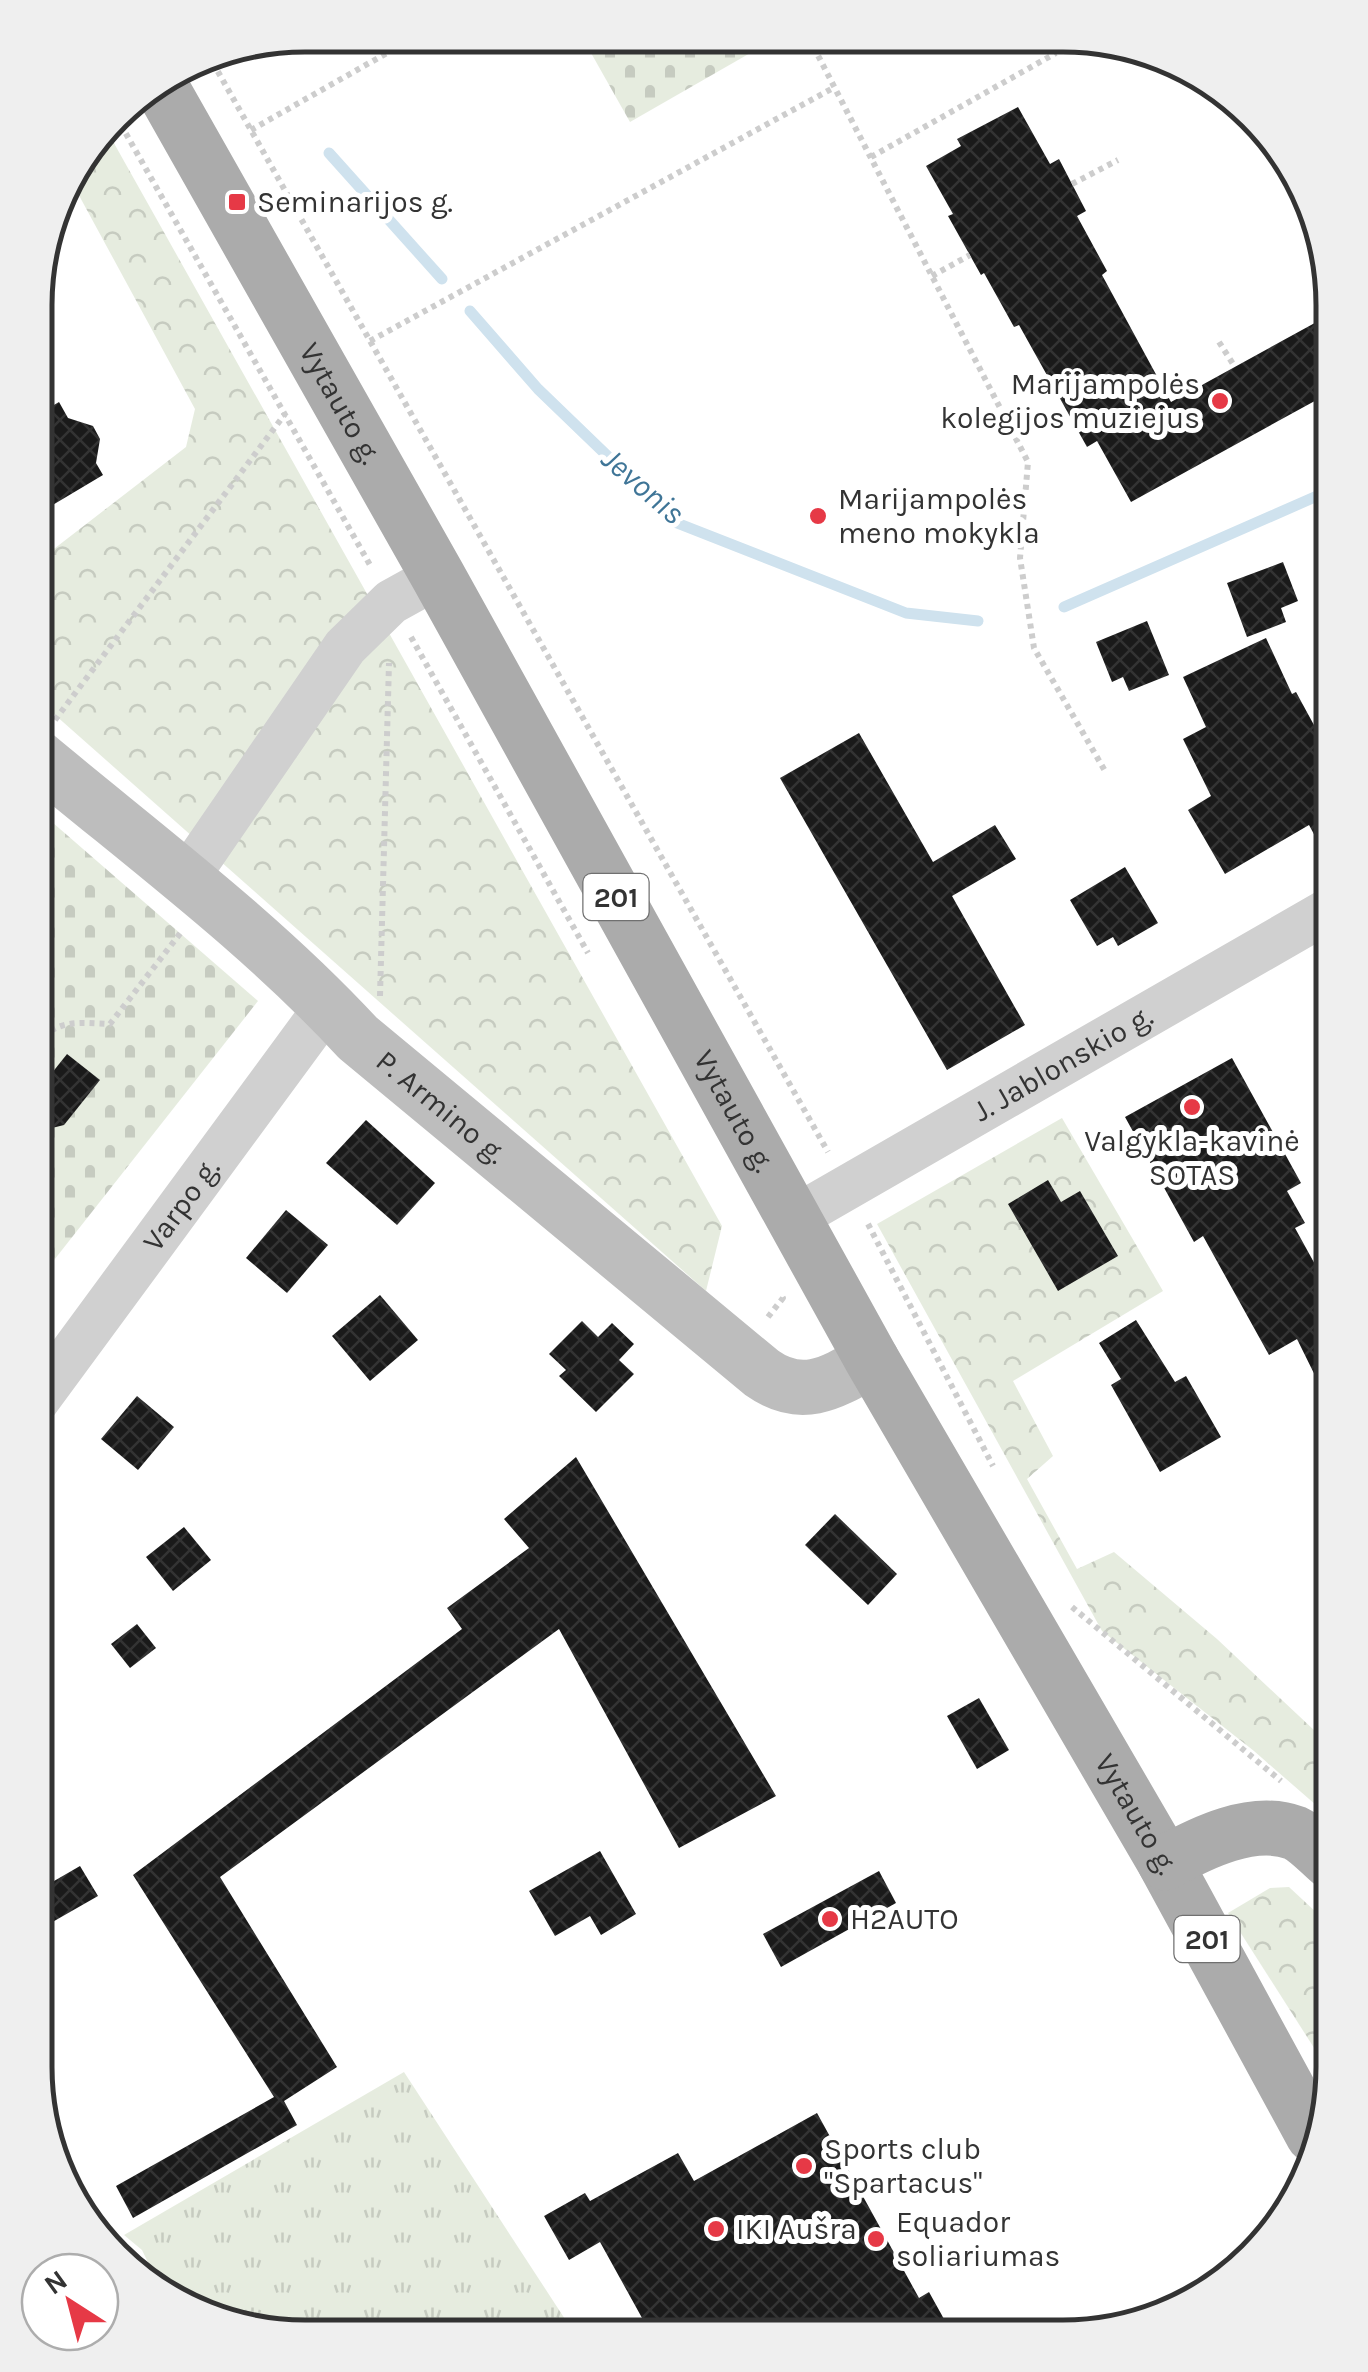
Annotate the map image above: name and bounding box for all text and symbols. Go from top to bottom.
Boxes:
place label: Seminarijos g. [257,184,453,220]
marker: Seminarijos g. [226,191,248,213]
street label: Vytauto g. [292,336,389,470]
place label: Marijampolės kolegijos muziejus [940,366,1200,436]
marker: Marijampolės kolegijos muziejus [1209,390,1231,412]
water label: Jevonis [594,440,692,532]
place label: Marijampolės meno mokykla [838,481,1040,551]
marker: Marijampolės meno mokykla [807,505,829,527]
road number: 201 [584,874,648,920]
street label: J. Jablonskio g. [966,998,1159,1129]
street label: P. Armino g. [369,1043,514,1171]
street label: Vytauto g. [686,1044,782,1178]
marker: Valgykla-kavinė SOTAS [1181,1096,1203,1118]
place label: Valgykla-kavinė SOTAS [1084,1123,1300,1193]
street label: Varpo g. [135,1151,227,1258]
street label: Vytauto g. [1087,1747,1186,1881]
place label: H2AUTO [850,1901,959,1937]
marker: H2AUTO [819,1908,841,1930]
road number: 201 [1174,1916,1240,1962]
place label: Sports club "Spartacus" [824,2131,983,2201]
marker: Sports club "Spartacus" [793,2155,815,2177]
place label: Equador soliariumas [896,2204,1060,2274]
place label: IKI Aušra [736,2211,857,2247]
marker: IKI Aušra [705,2218,727,2240]
marker: Equador soliariumas [865,2228,887,2250]
north arrow [20,2252,120,2352]
text: N [38,2263,73,2301]

